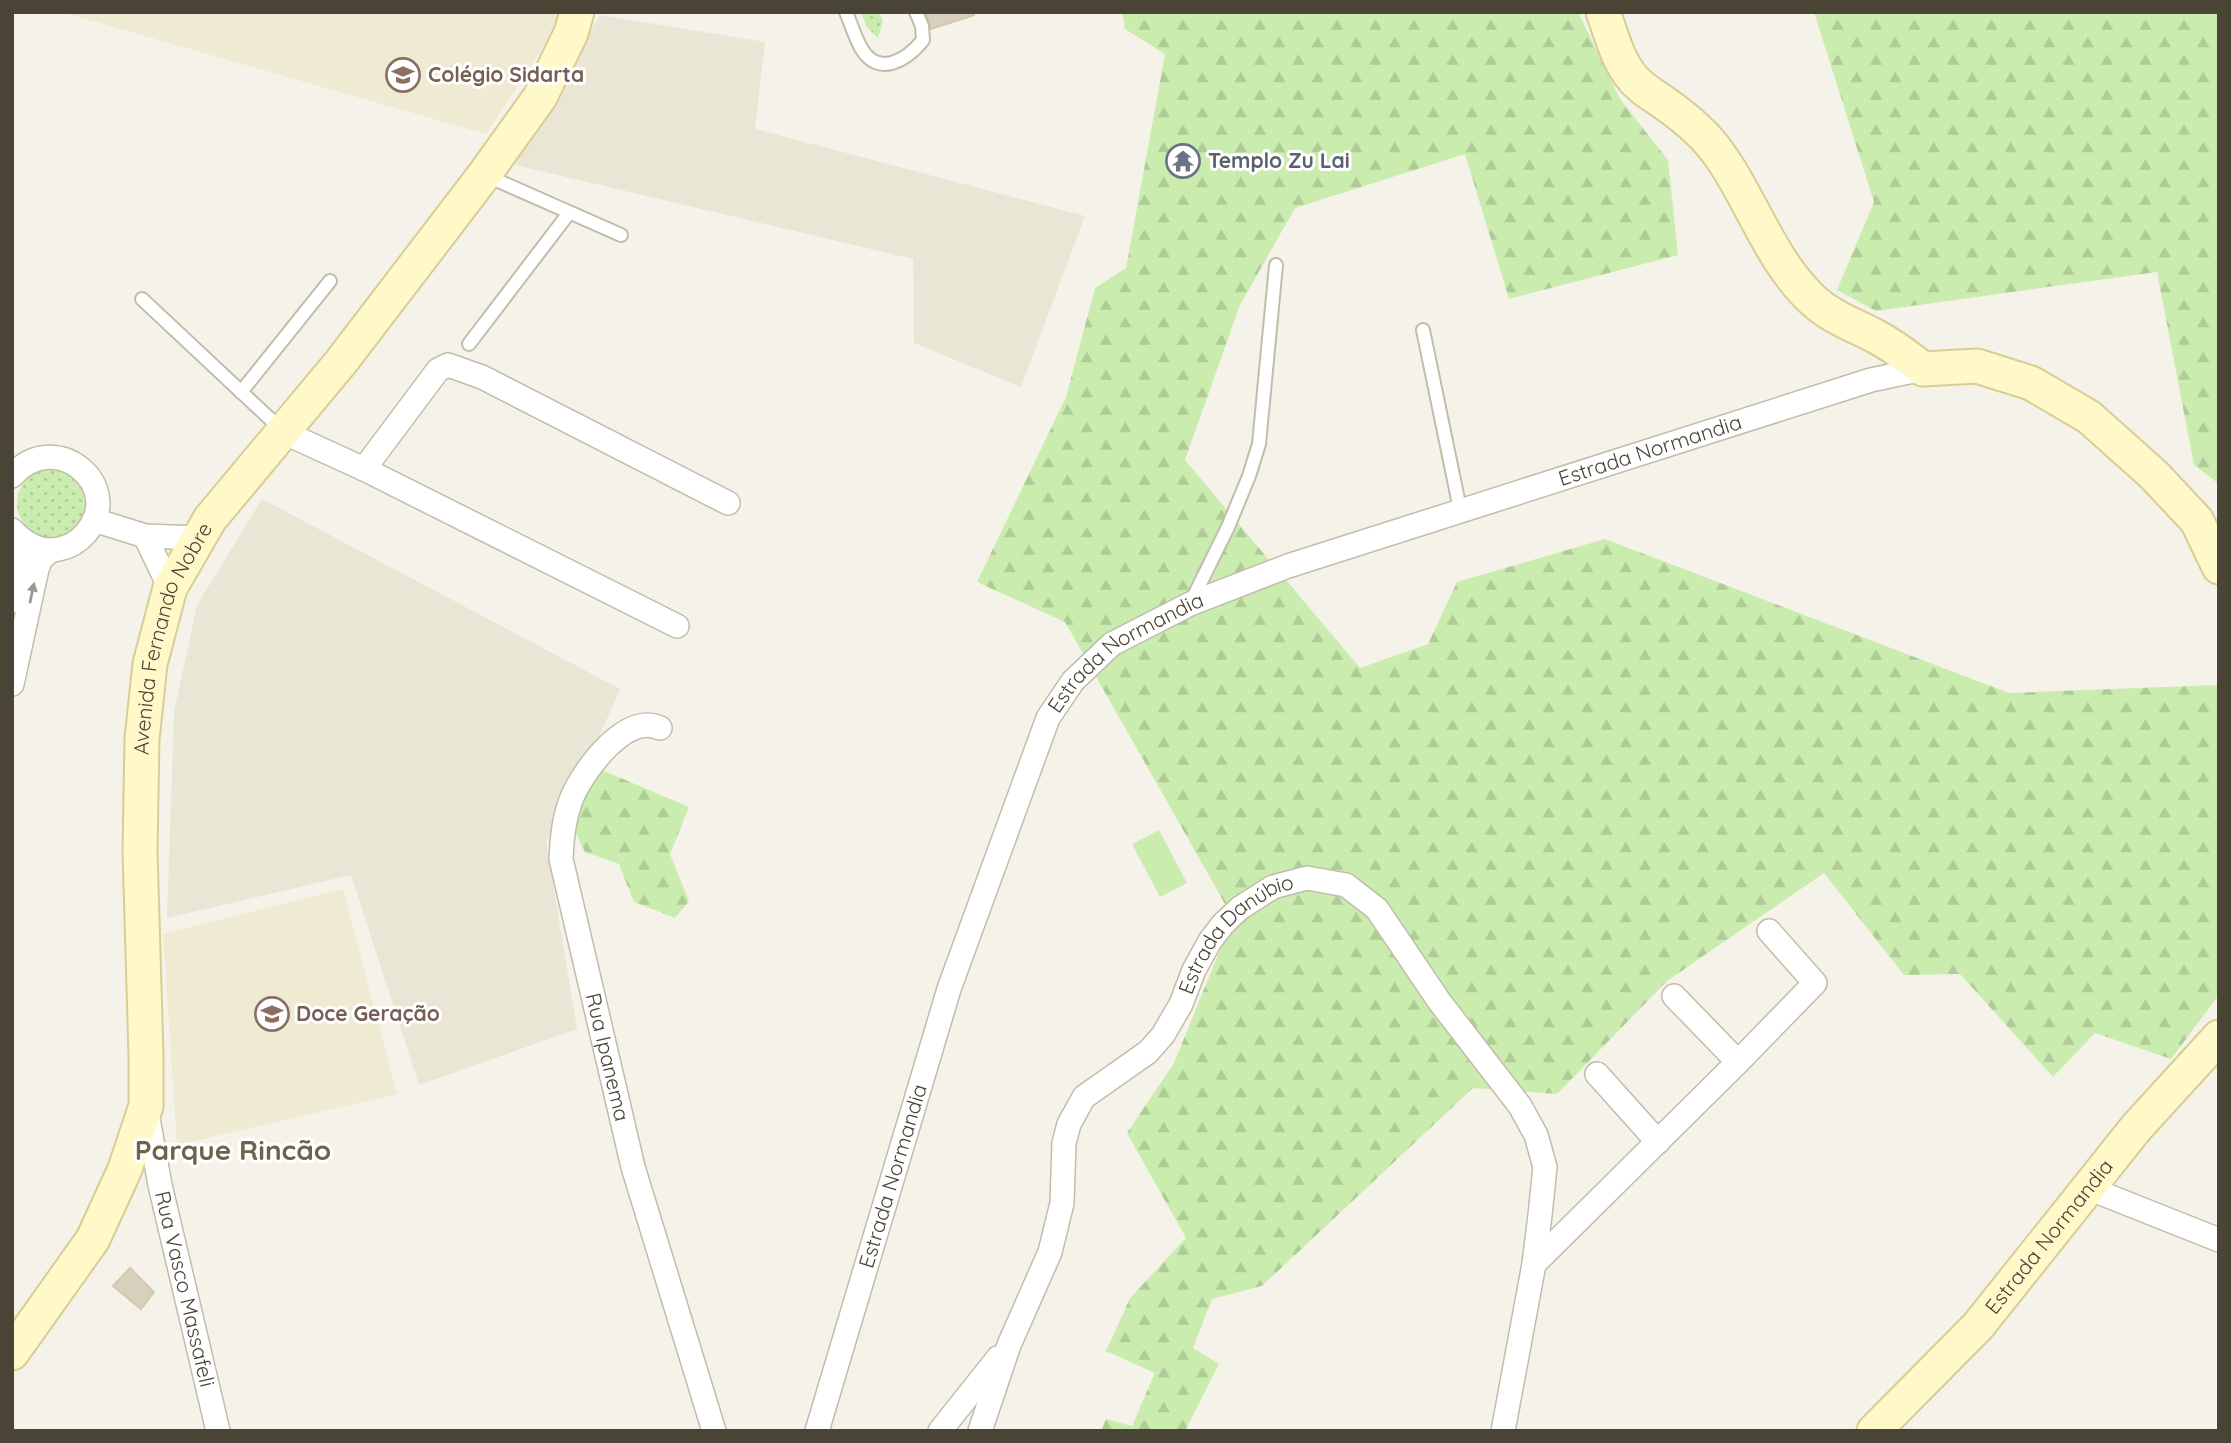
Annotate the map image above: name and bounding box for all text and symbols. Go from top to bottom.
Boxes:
school or university icon: Colégio Sidarta [384,56,422,94]
place label: Colégio Sidarta [428,61,584,87]
temple icon: Templo Zu Lai [1164,142,1202,180]
place label: Templo Zu Lai [1208,147,1350,173]
street label: Estrada Normandia [1555,408,1745,491]
street label: Avenida Fernando Nobre [128,517,217,755]
one-way arrow [26,582,37,604]
street label: Estrada Normandia [1041,586,1207,717]
street label: Estrada Danúbio [1172,868,1296,997]
street label: Rua Ipanema [581,990,636,1124]
school or university icon: Doce Geração [253,995,291,1033]
place label: Doce Geração [296,1000,440,1026]
street label: Estrada Normandia [852,1081,932,1271]
district label: Parque Rincão [135,1132,331,1167]
street label: Estrada Normandia [1979,1153,2118,1319]
street label: Rua Vasco Massafeli [150,1188,221,1389]

